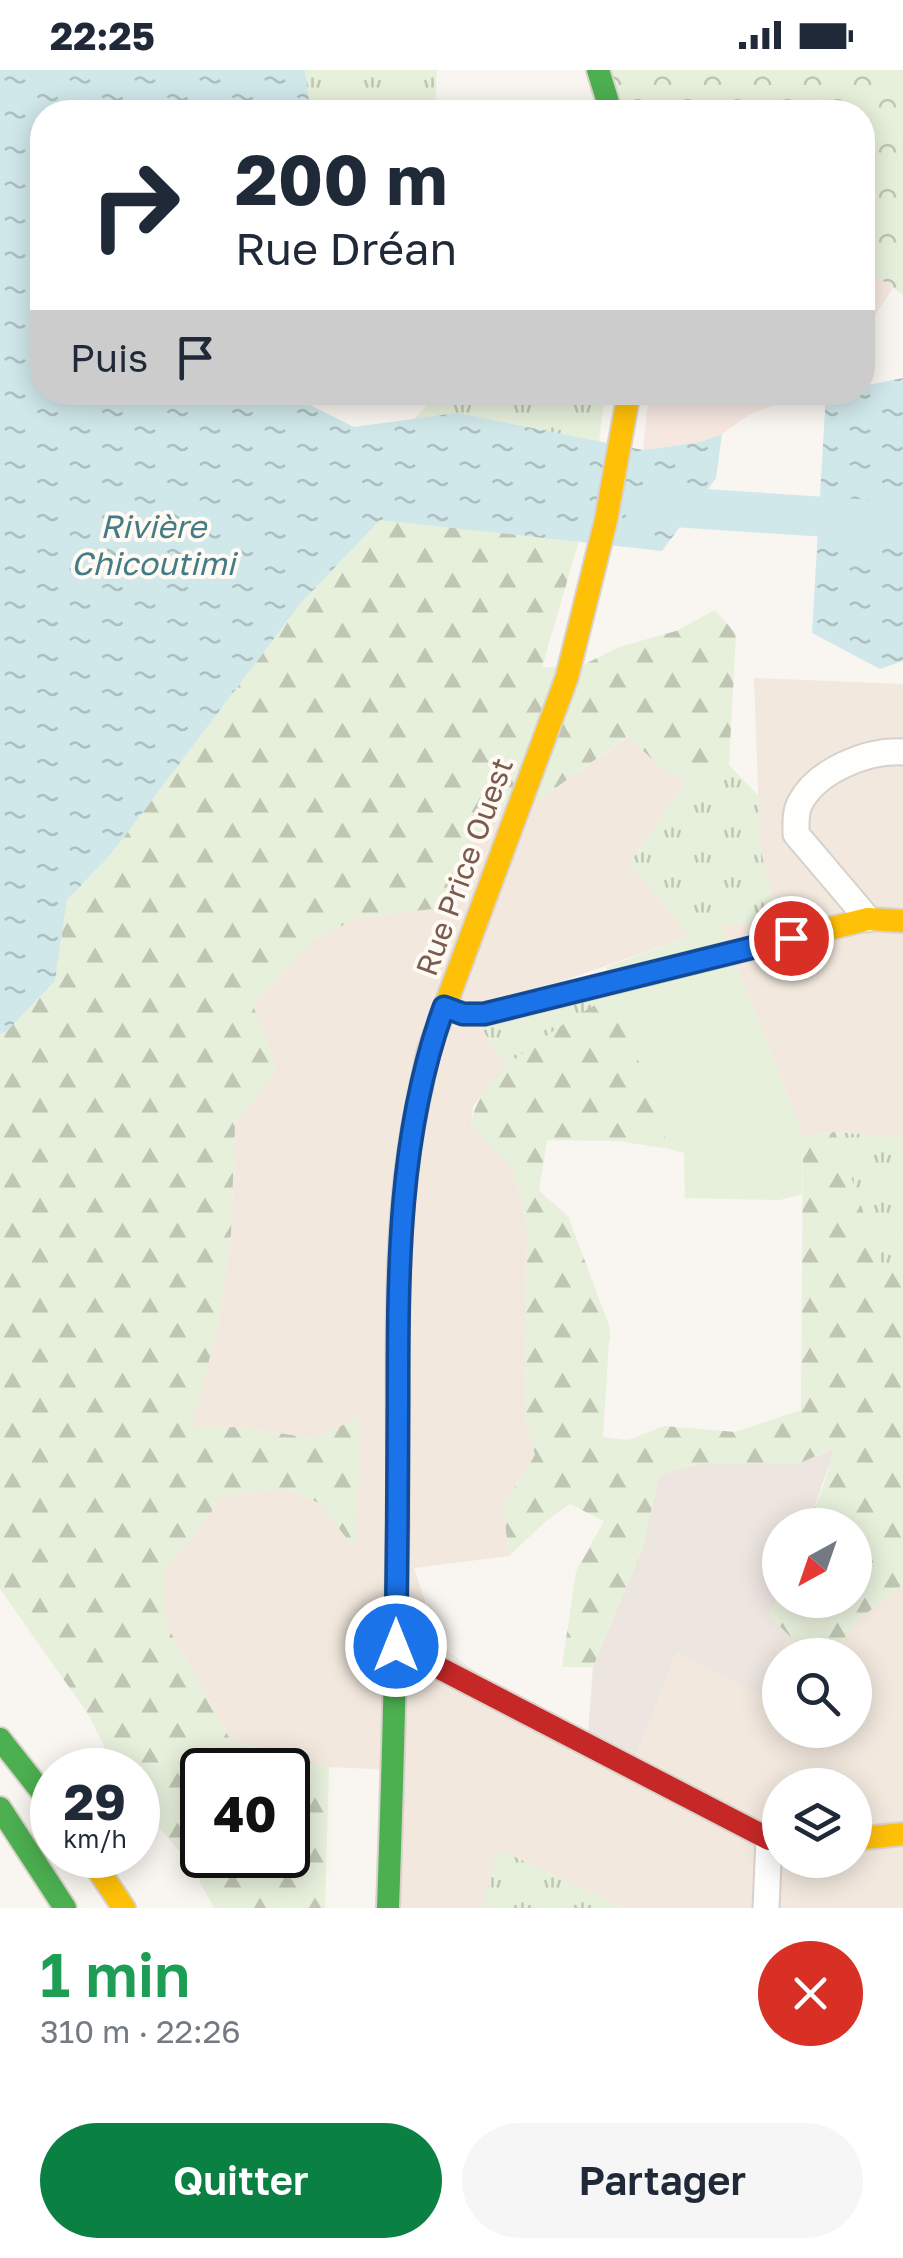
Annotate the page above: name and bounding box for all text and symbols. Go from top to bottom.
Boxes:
text: 22:25 [50,13,155,58]
text: 200 m [235,136,447,220]
icon: right [70,140,200,270]
text: Rue Dréan [235,221,457,275]
icon: arrive [168,330,223,385]
text: Puis [70,335,148,380]
water label: Rivière Chicoutimi [71,507,239,582]
street label: Rue Price Ouest [408,753,520,980]
pin [749,896,834,981]
icon: arrive [764,911,819,966]
north arrow [762,1508,872,1618]
map controls [762,1508,872,1878]
position arrow [344,1594,448,1698]
button: search [762,1638,872,1748]
speed limit sign: 40 [180,1748,310,1878]
button: layers [762,1768,872,1878]
text: 29 [64,1771,126,1831]
text: km/h [63,1823,127,1854]
text: 1 min [40,1938,190,2010]
button: close [758,1941,863,2046]
text: 310 m · 22:26 [40,2012,241,2050]
button: Quitter [40,2123,442,2238]
button: Partager [462,2123,863,2238]

